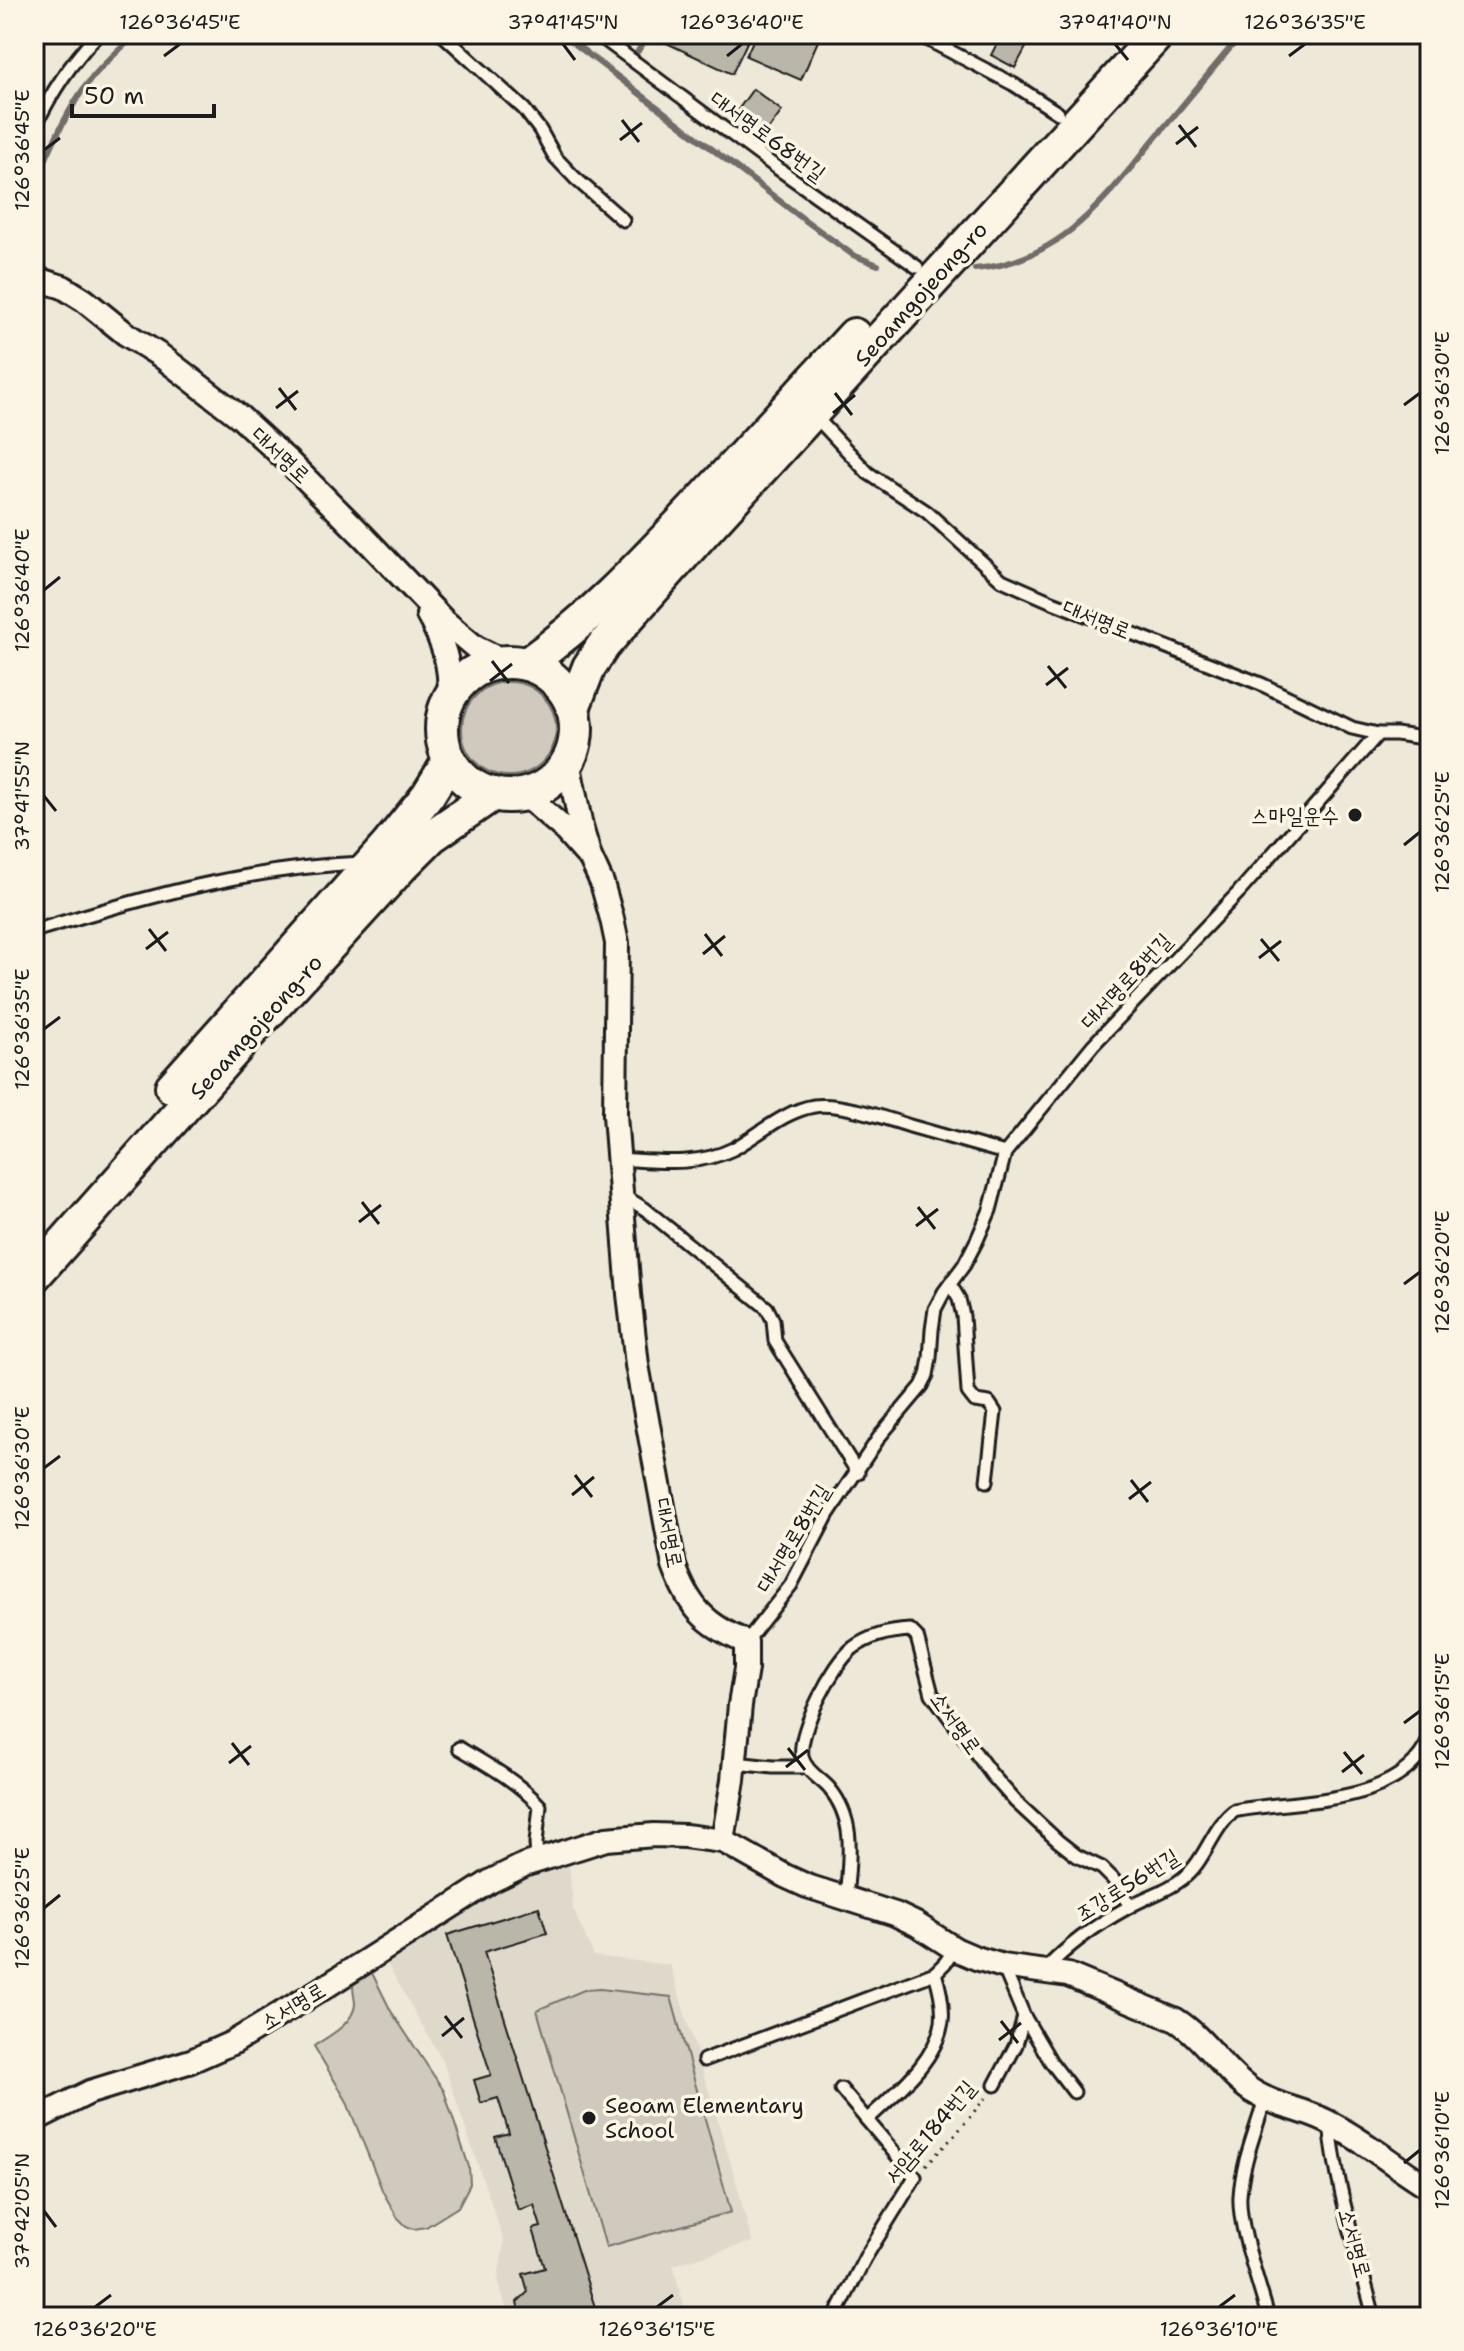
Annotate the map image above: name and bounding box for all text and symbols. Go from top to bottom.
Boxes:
text: 126°36'45"E [119,9,241,35]
text: 37°41'45"N [507,9,619,35]
text: 126°36'40"E [680,9,804,35]
text: 37°41'40"N [1058,9,1172,35]
text: 126°36'35"E [1244,9,1366,35]
scale bar [72,68,214,118]
text: 50 m [84,80,144,112]
street label: 대서명로68번길 [704,84,832,188]
text: 126°36'45"E [9,89,35,211]
street label: Seoamgojeong-ro [848,215,994,373]
text: 126°36'30"E [1429,331,1455,455]
street label: 대서명로 [245,420,317,490]
text: 126°36'40"E [9,528,35,652]
street label: 대서명로 [1059,592,1135,646]
text: 37°41'55"N [9,741,35,851]
text: 126°36'25"E [1429,771,1455,893]
place label: 스마일운수 [1250,801,1339,830]
marker: 스마일운수 [1346,806,1364,824]
street label: 대서명로8번길 [1074,926,1178,1035]
street label: Seoamgojeong-ro [183,948,329,1106]
text: 126°36'35"E [9,968,35,1090]
text: 126°36'20"E [1429,1210,1455,1334]
text: 126°36'30"E [9,1406,35,1530]
street label: 대서명로8번길 [749,1478,837,1598]
street label: 대서명로 [648,1495,690,1571]
text: 126°36'15"E [1429,1653,1455,1769]
street label: 소서명로 [924,1686,988,1760]
street label: 조강로56번길 [1070,1842,1185,1928]
text: 126°36'25"E [9,1847,35,1969]
street label: 소서명로 [255,1975,331,2037]
street label: 서암로184번길 [878,2074,982,2190]
place label: Seoam Elementary School [605,2091,804,2145]
text: 126°36'10"E [1429,2091,1455,2209]
marker: Seoam Elementary School [580,2109,598,2127]
text: 37°42'05"N [9,2153,35,2269]
street label: 소서명로 [1332,2205,1378,2281]
text: 126°36'20"E [33,2316,157,2342]
text: 126°36'15"E [599,2316,715,2342]
text: 126°36'10"E [1160,2316,1278,2342]

